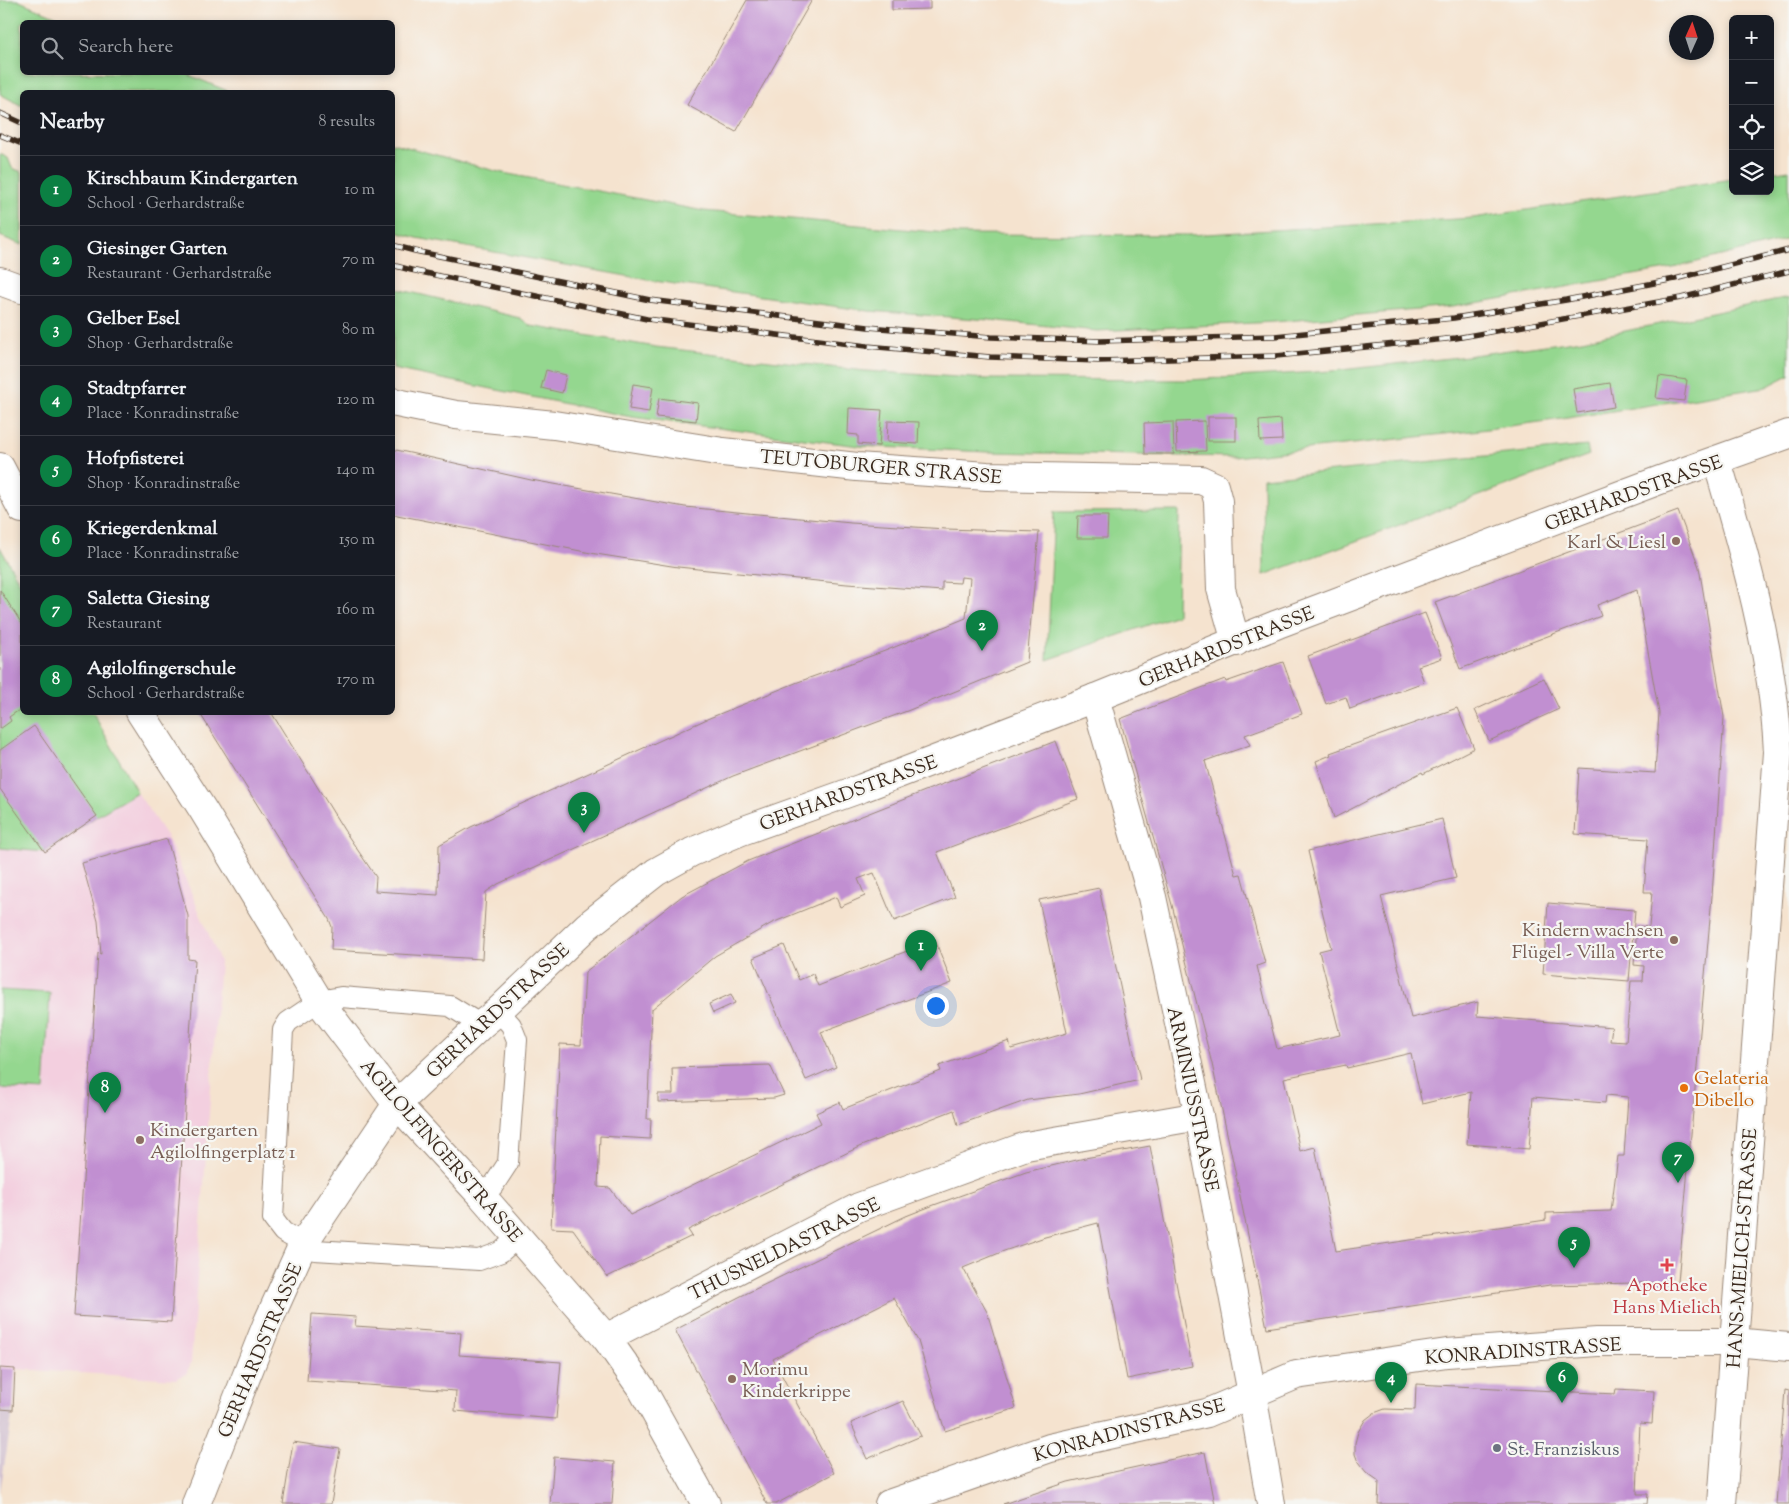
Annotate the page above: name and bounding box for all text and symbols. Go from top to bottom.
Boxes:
north arrow [1669,15,1714,60]
map controls [1729,15,1774,195]
button: + [1729,15,1774,60]
search box [20,20,395,75]
icon: search [38,34,66,62]
text: Search here [78,34,173,61]
button: − [1729,60,1774,105]
button: locate [1729,105,1774,150]
text: Nearby [40,108,105,138]
text: 8 results [319,111,375,134]
button: layers [1729,150,1774,195]
text: Kirschbaum Kindergarten [87,166,298,193]
text: 1 [53,179,59,202]
text: 10 m [345,179,375,202]
text: School · Gerhardstraße [87,193,245,216]
text: Giesinger Garten [87,236,228,263]
text: 2 [52,249,60,272]
text: 70 m [342,249,375,272]
text: Restaurant · Gerhardstraße [87,263,272,286]
text: Gelber Esel [87,306,180,333]
text: 3 [53,319,59,342]
text: 80 m [342,319,375,342]
text: Shop · Gerhardstraße [87,333,233,356]
text: Stadtpfarrer [87,376,186,403]
text: 4 [52,389,60,412]
text: 120 m [337,389,375,412]
text: Place · Konradinstraße [87,403,239,426]
street label: TEUTOBURGER STRASSE [759,444,1003,493]
text: Hofpfisterei [87,446,184,473]
street label: GERHARDSTRASSE [1541,449,1727,539]
text: 5 [53,459,59,482]
text: 140 m [337,459,375,482]
text: Shop · Konradinstraße [87,473,240,496]
text: Kriegerdenkmal [87,516,218,543]
text: 6 [52,529,60,552]
text: 150 m [339,529,375,552]
place label: Karl & Liesl [1567,530,1666,557]
marker: Karl & Liesl [1670,535,1682,547]
text: Place · Konradinstraße [87,543,239,566]
text: Saletta Giesing [87,586,210,613]
text: 7 [52,599,60,622]
text: 160 m [337,599,375,622]
street label: GERHARDSTRASSE [1135,601,1319,696]
pin: 2 [966,610,998,651]
text: Restaurant [87,613,162,636]
text: Agilolfingerschule [87,656,236,683]
text: 8 [52,669,60,692]
text: 170 m [337,669,375,692]
text: School · Gerhardstraße [87,683,245,706]
street label: GERHARDSTRASSE [756,749,942,839]
pin: 3 [568,792,600,833]
place label: Kindern wachsen Flügel - Villa Verte [1512,918,1664,967]
pin: 1 [905,930,937,971]
marker: Kindern wachsen Flügel - Villa Verte [1668,934,1680,946]
street label: GERHARDSTRASSE [421,938,577,1086]
your location [923,993,949,1019]
street label: ARMINIUSSTRASSE [1159,1004,1224,1195]
street label: AGILOLFINGERSTRASSE [353,1054,528,1250]
place label: Gelateria Dibello [1694,1066,1769,1115]
pin: 8 [89,1072,121,1113]
marker: Gelateria Dibello [1678,1082,1690,1094]
place label: Kindergarten Agilolfingerplatz 1 [150,1118,296,1167]
street label: HANS-MIELICH-STRASSE [1722,1127,1765,1369]
marker: Kindergarten Agilolfingerplatz 1 [134,1134,146,1146]
pin: 7 [1662,1142,1694,1183]
street label: THUSNELDASTRASSE [685,1192,886,1308]
pin: 5 [1558,1227,1590,1268]
street label: GERHARDSTRASSE [212,1259,311,1443]
marker: Apotheke Hans Mielich [1661,1259,1673,1271]
place label: Apotheke Hans Mielich [1613,1273,1721,1322]
street label: KONRADINSTRASSE [1424,1332,1623,1373]
place label: Morimu Kinderkrippe [742,1357,851,1406]
pin: 4 [1375,1362,1407,1403]
pin: 6 [1546,1362,1578,1403]
marker: Morimu Kinderkrippe [726,1373,738,1385]
street label: KONRADINSTRASSE [1031,1393,1229,1470]
place label: St. Franziskus [1507,1437,1619,1464]
marker: St. Franziskus [1491,1442,1503,1454]

